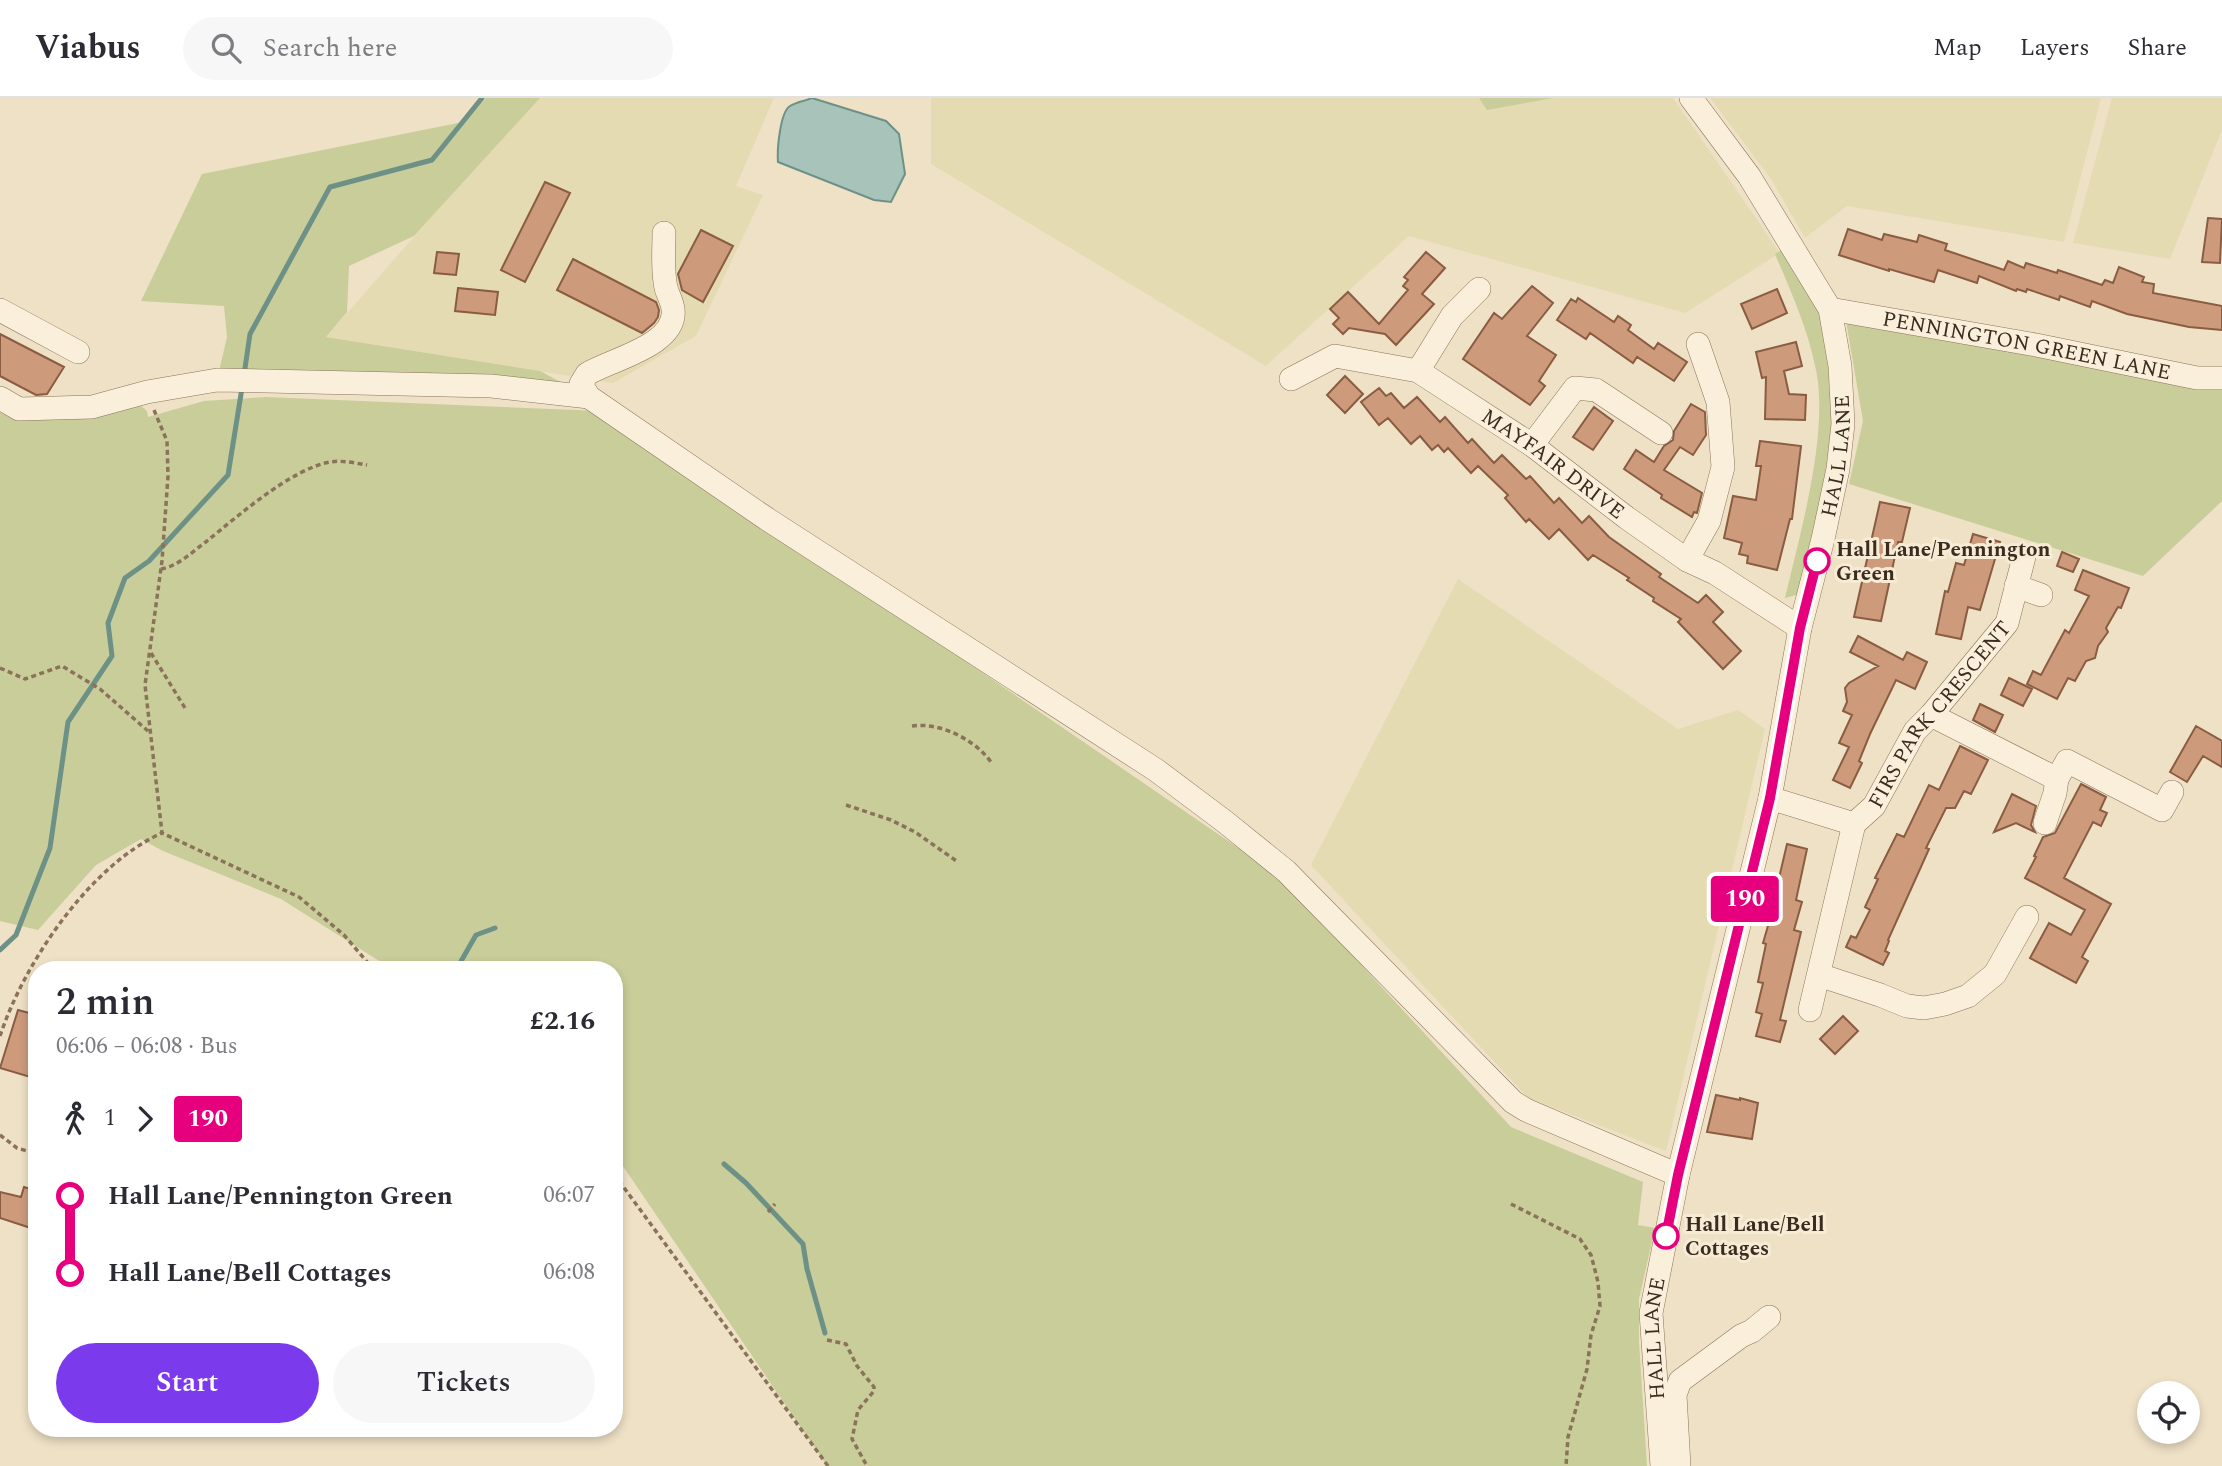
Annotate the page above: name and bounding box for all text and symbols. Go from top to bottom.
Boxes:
search box [183,17,673,80]
text: Viabus [35,23,141,73]
text: Search here [263,28,397,68]
icon: search [207,29,245,67]
text: Map [1933,30,1982,66]
text: Layers [2020,30,2090,66]
text: Share [2128,30,2187,66]
street label: PENNINGTON GREEN LANE [1880,303,2174,389]
street label: HALL LANE [1813,394,1860,520]
street label: MAYFAIR DRIVE [1475,401,1631,528]
place label: Hall Lane/Pennington Green [1836,534,2051,590]
marker: Hall Lane/Pennington Green [1804,548,1830,574]
street label: FIRS PARK CRESCENT [1861,614,2019,815]
line badge: 190 [1705,876,1785,922]
text: 190 [1725,881,1765,917]
text: 2 min [56,974,155,1032]
text: £2.16 [530,1001,595,1041]
text: 06:06 – 06:08 · Bus [56,1029,238,1064]
icon: walk [56,1100,94,1138]
icon: forward [126,1100,164,1138]
text: 1 [104,1101,116,1136]
text: 190 [188,1101,228,1137]
text: Hall Lane/Pennington Green [108,1176,453,1216]
text: 06:07 [543,1178,595,1213]
place label: Hall Lane/Bell Cottages [1685,1209,1825,1265]
marker: Hall Lane/Bell Cottages [1653,1223,1679,1249]
text: Hall Lane/Bell Cottages [108,1253,392,1293]
text: 06:08 [543,1255,595,1290]
street label: HALL LANE [1636,1275,1675,1401]
button: Start [56,1343,319,1423]
button: Tickets [333,1343,595,1423]
map controls [2137,1381,2200,1444]
button: locate [2137,1381,2200,1444]

